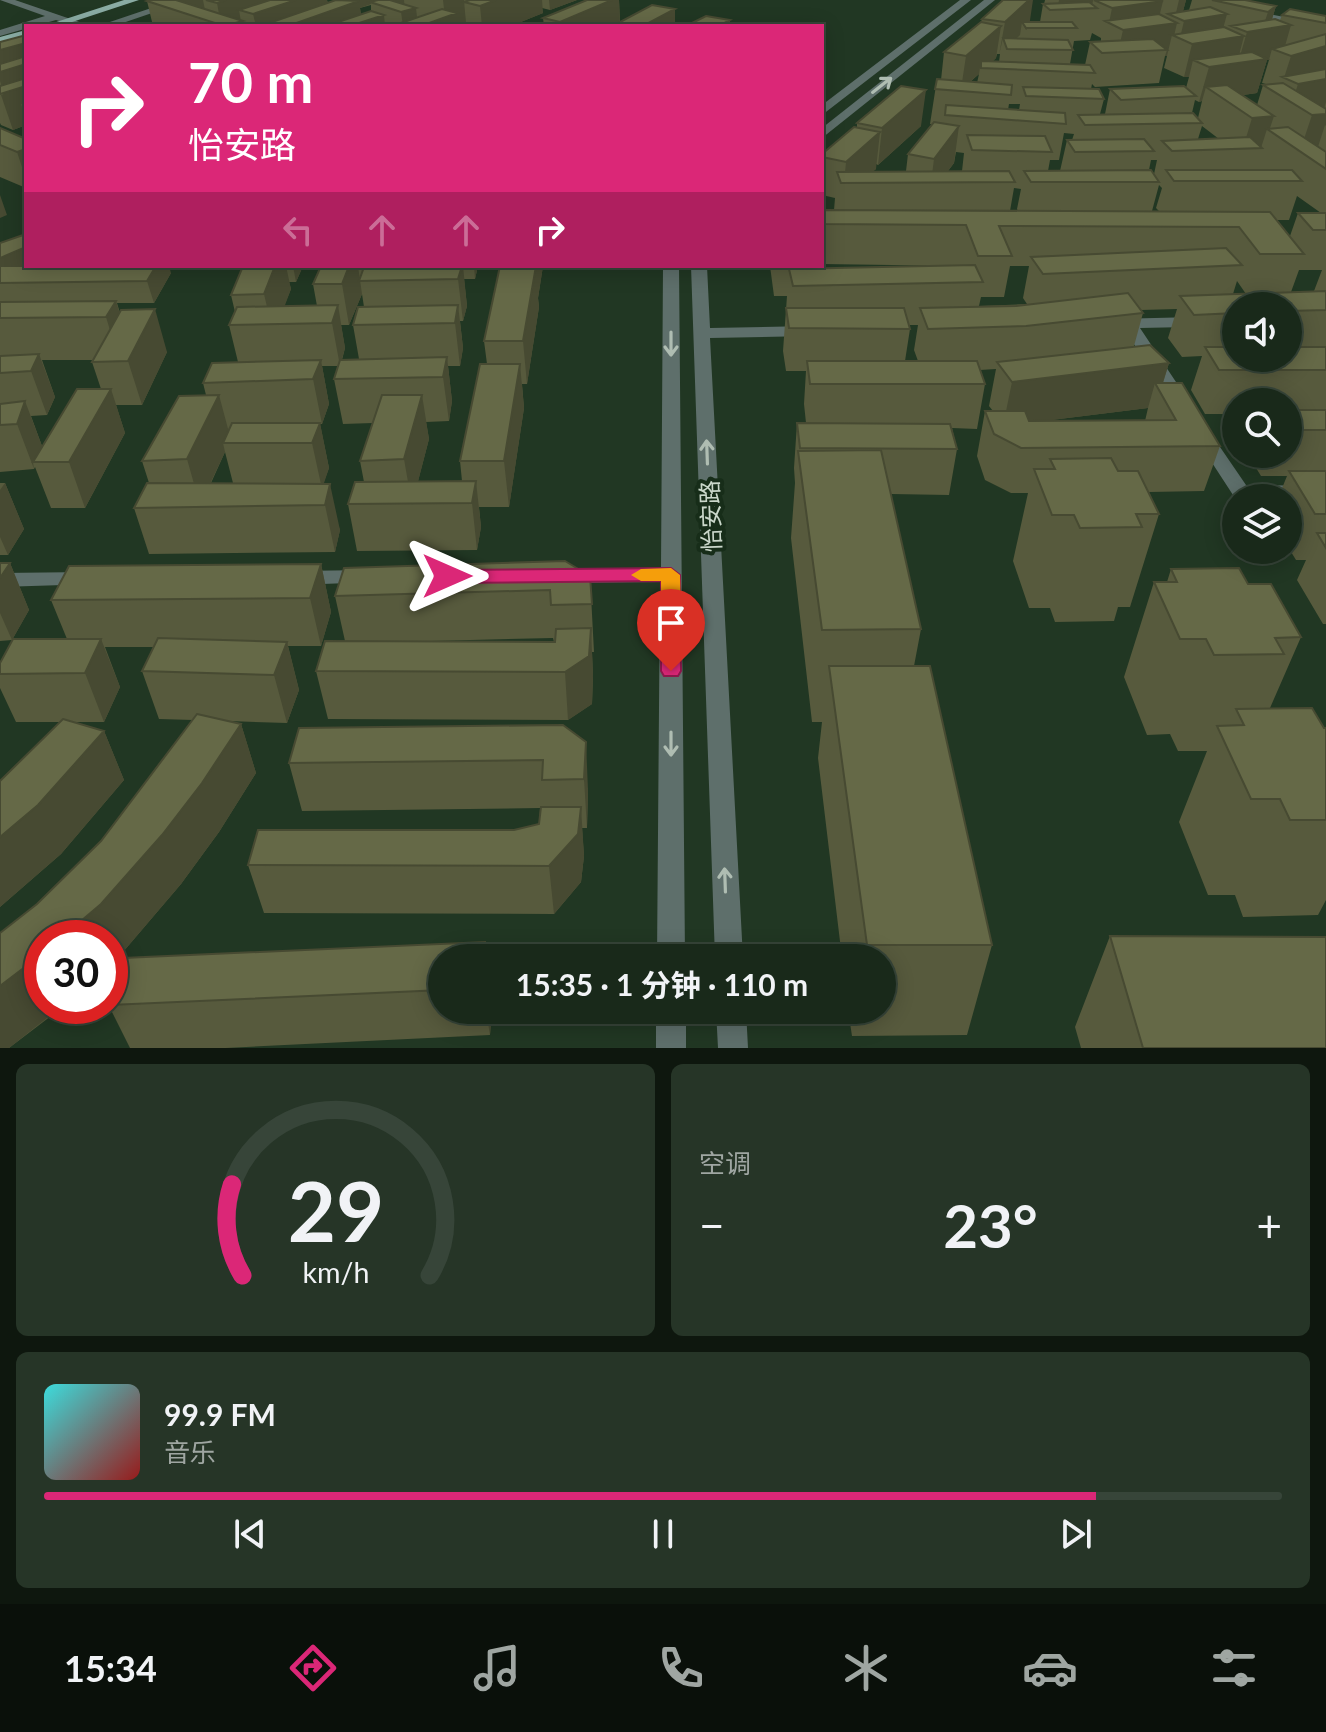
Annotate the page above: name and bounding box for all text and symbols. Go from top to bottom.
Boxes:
text: 70 m [188,48,313,115]
icon: right [56,56,160,160]
one-way arrow [871,76,892,94]
text: 怡安路 [188,122,296,166]
icon: left [276,208,320,252]
icon: ahead [360,208,404,252]
icon: ahead [444,208,488,252]
icon: right [528,208,572,252]
map controls [1222,292,1302,564]
button: sound [1222,292,1302,372]
one-way arrow [663,330,679,357]
button: search [1222,388,1302,468]
one-way arrow [699,439,714,466]
street label: 怡安路 [694,480,726,552]
button: layers [1222,484,1302,564]
position arrow [405,534,489,618]
pin [637,589,705,671]
icon: arrive [649,601,693,645]
one-way arrow [663,730,679,757]
one-way arrow [718,867,733,894]
speed limit sign: 30 [24,920,128,1024]
text: 15:35 · 1 分钟 · 110 m [516,966,808,1002]
text: 空调 [699,1147,751,1179]
text: 29 [287,1160,384,1260]
text: 23° [943,1189,1038,1261]
text: − [699,1199,725,1251]
text: + [1256,1199,1282,1251]
text: km/h [302,1255,369,1289]
text: 99.9 FM [164,1396,276,1432]
text: 音乐 [164,1436,216,1468]
icon: previous [228,1512,272,1556]
icon: pause [641,1512,685,1556]
icon: next [1054,1512,1098,1556]
icon: directions [285,1640,341,1696]
icon: music [469,1640,525,1696]
icon: phone [653,1640,709,1696]
icon: climate [838,1640,894,1696]
icon: car [1022,1640,1078,1696]
icon: filters [1206,1640,1262,1696]
text: 15:34 [64,1646,157,1690]

